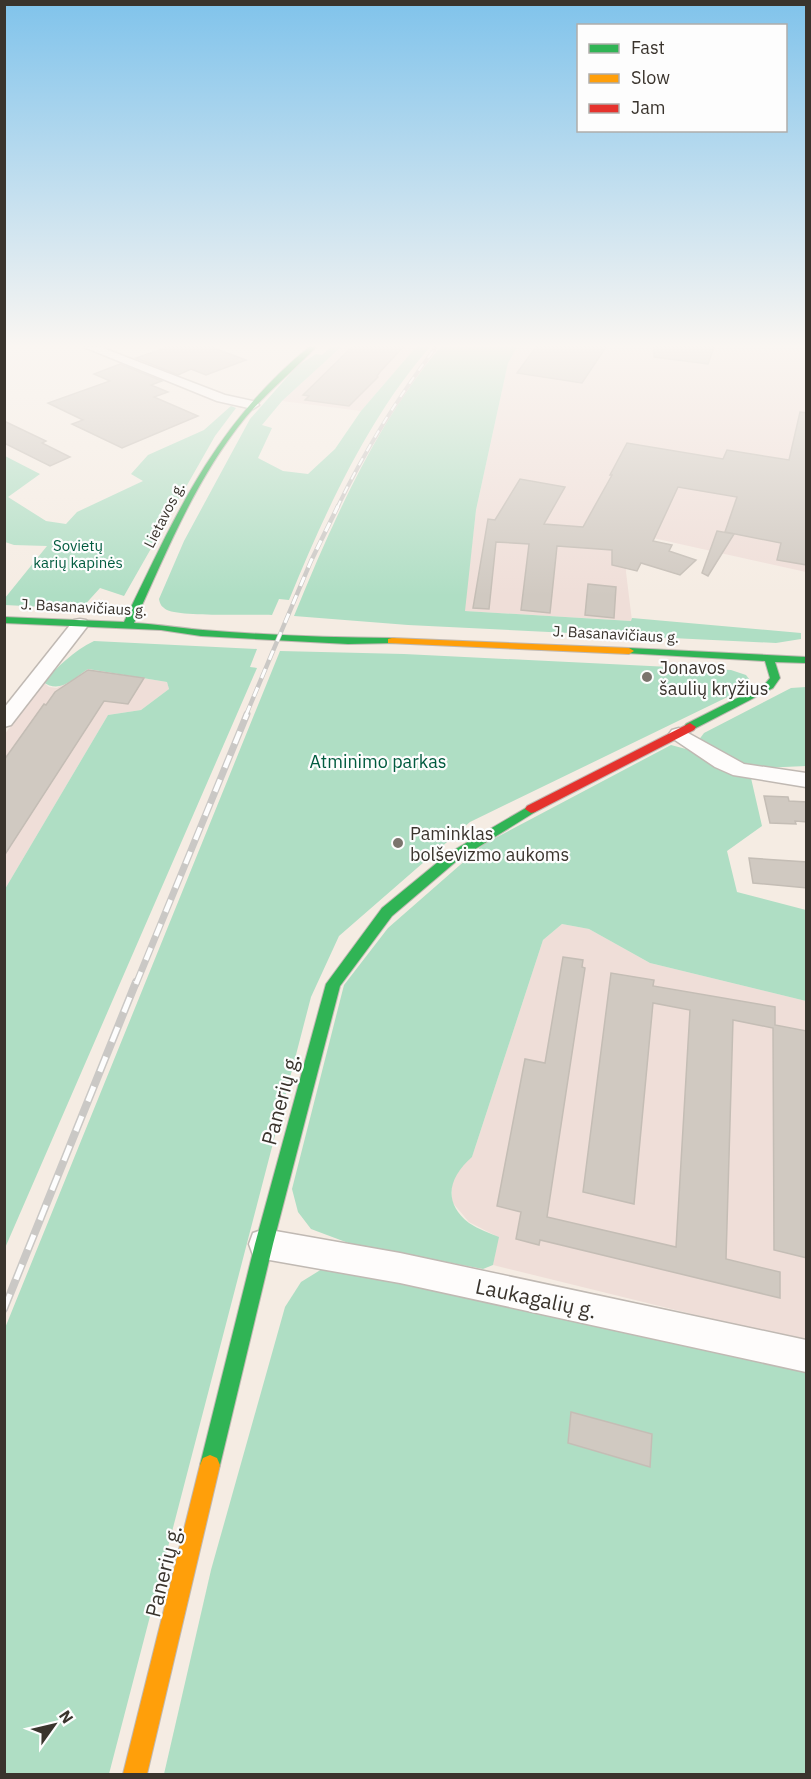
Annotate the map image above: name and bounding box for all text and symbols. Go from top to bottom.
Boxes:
legend [577,24,787,132]
text: Fast [631,36,665,59]
text: Slow [631,66,670,89]
text: Jam [631,96,666,119]
street label: Lietavos g. [139,479,189,551]
park label: Sovietų karių kapinės [33,536,123,572]
street label: J. Basanavičiaus g. [20,594,148,620]
street label: J. Basanavičiaus g. [552,621,680,647]
place label: Jonavos šaulių kryžius [659,656,769,700]
marker: Jonavos šaulių kryžius [640,670,654,684]
park label: Atminimo parkas [309,750,447,773]
place label: Paminklas bolševizmo aukoms [410,822,569,866]
marker: Paminklas bolševizmo aukoms [391,836,405,850]
street label: Panerių g. [254,1050,306,1148]
street label: Laukagalių g. [473,1272,599,1324]
street label: Panerių g. [138,1522,188,1620]
north arrow [24,1695,84,1755]
text: N [55,1706,78,1727]

